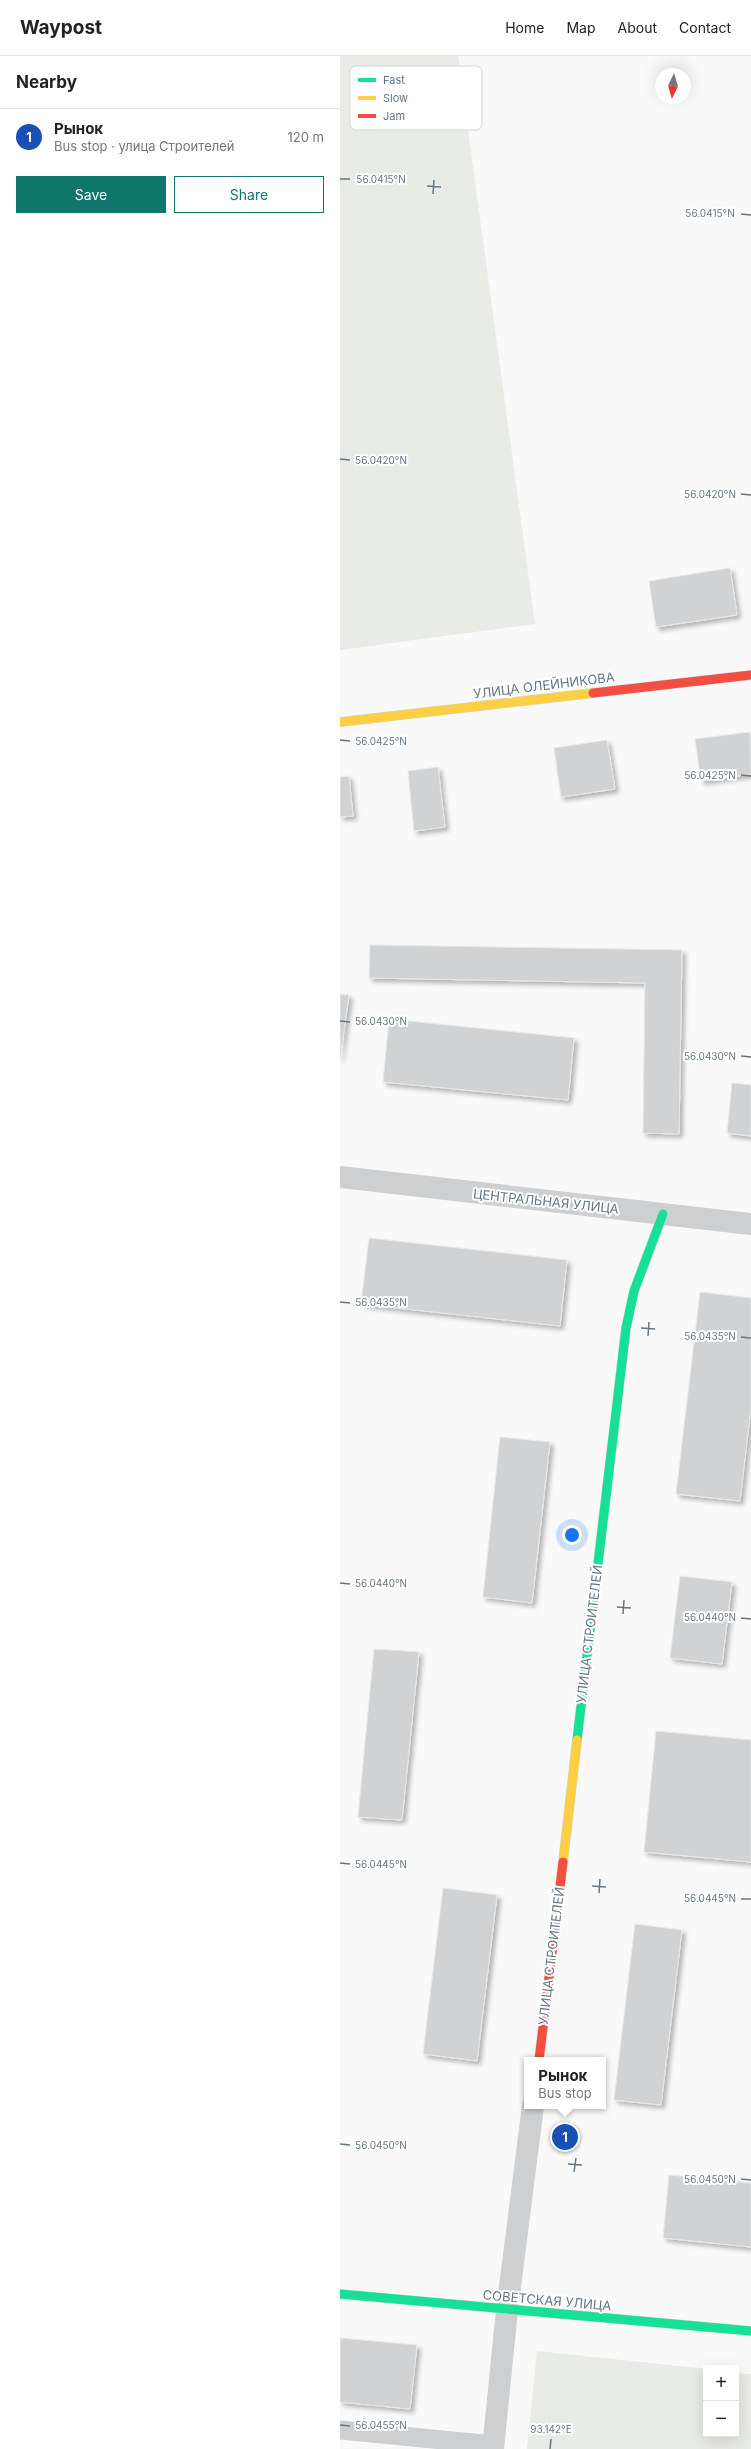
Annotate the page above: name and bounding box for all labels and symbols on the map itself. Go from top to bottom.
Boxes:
legend [350,66,482,130]
north arrow [655,68,691,104]
text: Fast [383,73,405,87]
text: Slow [383,91,408,105]
text: Jam [383,109,405,123]
text: 56.0415°N [356,173,406,185]
text: 56.0415°N [685,207,735,219]
text: 56.0420°N [355,454,407,466]
text: 56.0420°N [684,488,736,500]
street label: УЛИЦА ОЛЕЙНИКОВА [472,668,616,702]
text: 56.0425°N [355,735,407,747]
text: 56.0425°N [684,769,736,781]
text: 56.0430°N [355,1015,407,1027]
text: 56.0430°N [684,1050,736,1062]
street label: ЦЕНТРАЛЬНАЯ УЛИЦА [472,1185,620,1217]
text: 56.0435°N [355,1296,407,1308]
text: 56.0435°N [684,1330,736,1342]
your location [562,1525,582,1545]
street label: УЛИЦА СТРОИТЕЛЕЙ [573,1564,605,1704]
text: 56.0440°N [355,1577,407,1589]
text: 56.0440°N [684,1611,736,1623]
text: 56.0445°N [355,1858,407,1870]
street label: УЛИЦА СТРОИТЕЛЕЙ [535,1886,567,2026]
text: 56.0445°N [684,1892,736,1904]
pin: 1 [552,2122,578,2152]
text: 56.0450°N [355,2139,407,2151]
text: 56.0450°N [684,2173,736,2185]
street label: СОВЕТСКАЯ УЛИЦА [482,2286,612,2314]
text: 56.0455°N [355,2419,407,2431]
text: 93.142°E [530,2423,572,2435]

